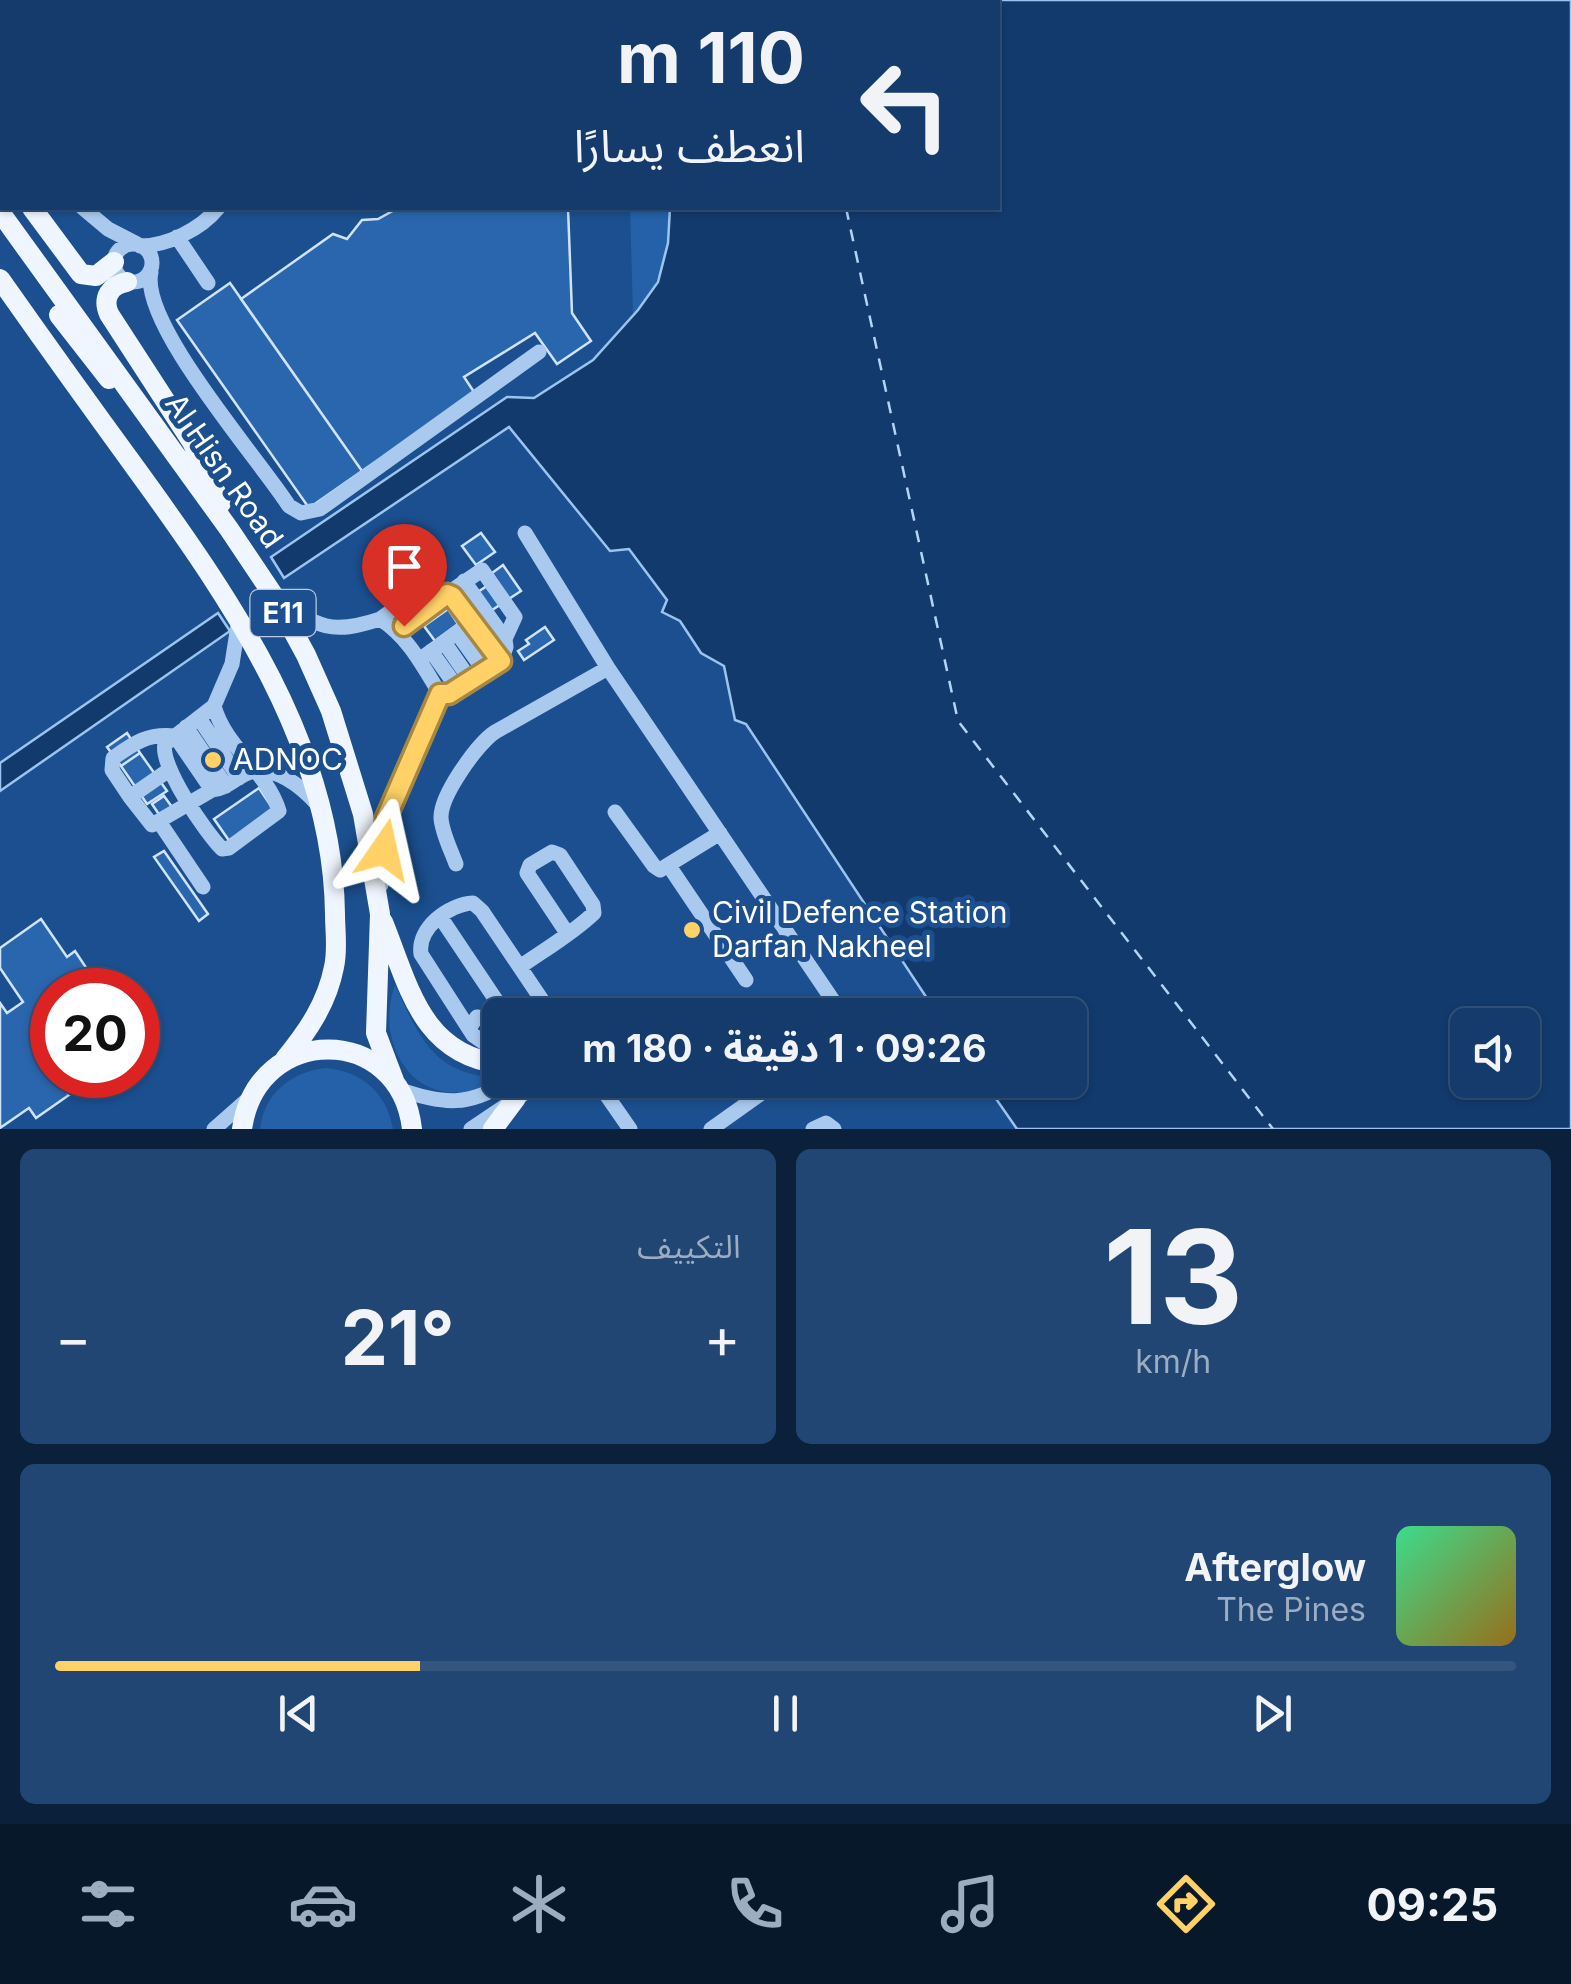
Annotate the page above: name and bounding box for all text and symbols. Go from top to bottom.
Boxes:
text: 110 m [617,15,805,100]
icon: left [840,40,970,170]
text: انعطف يسارًا [574,118,805,173]
street label: Al Hisn Road [158,386,291,555]
pin [362,524,447,627]
icon: arrive [377,539,432,594]
road number: E11 [250,590,316,636]
place label: ADNOC [233,741,343,777]
marker: ADNOC [202,749,224,771]
position arrow [332,798,436,902]
place label: Civil Defence Station Darfan Nakheel [712,894,1008,964]
marker: Civil Defence Station Darfan Nakheel [681,919,703,941]
speed limit sign: 20 [30,968,160,1098]
map controls [1450,1008,1540,1098]
button: sound [1450,1008,1540,1098]
text: 09:26 · 1 دقيقة · 180 m [582,1025,987,1071]
text: 13 [1103,1198,1243,1355]
text: التكييف [637,1227,741,1266]
text: 21° [341,1292,455,1383]
text: − [55,1305,91,1371]
text: + [704,1305,740,1371]
text: km/h [1135,1342,1211,1381]
text: Afterglow [1184,1544,1366,1590]
text: The Pines [1216,1590,1366,1629]
icon: previous [271,1686,326,1741]
icon: pause [758,1686,813,1741]
icon: next [1245,1686,1300,1741]
icon: filters [73,1869,143,1939]
icon: car [288,1869,358,1939]
icon: climate [504,1869,574,1939]
icon: phone [720,1869,790,1939]
icon: music [935,1869,1005,1939]
icon: directions [1151,1869,1221,1939]
text: 09:25 [1366,1877,1498,1932]

